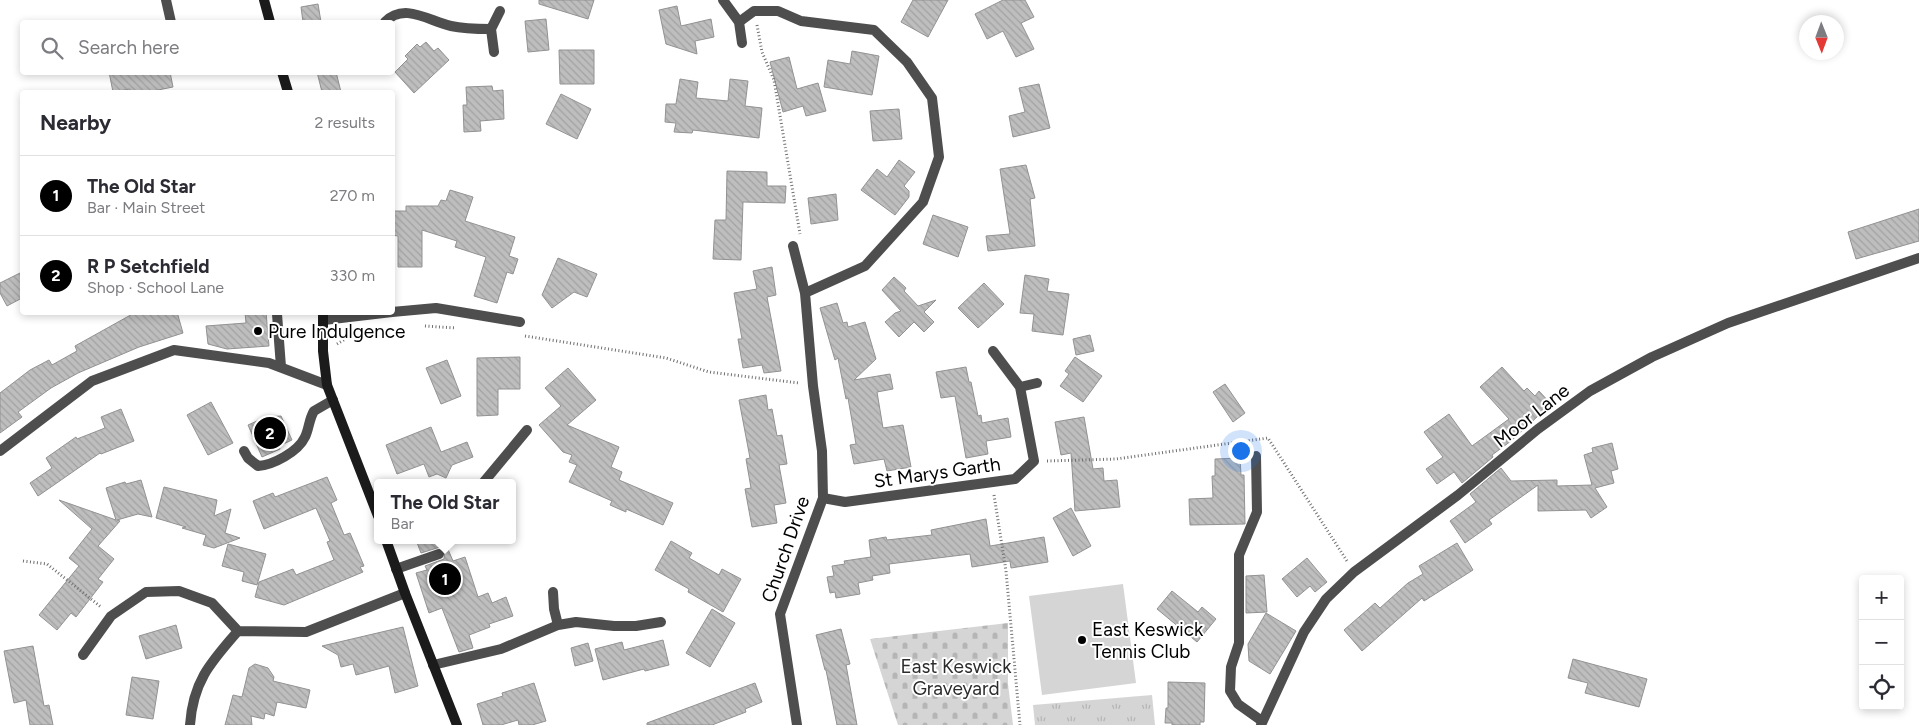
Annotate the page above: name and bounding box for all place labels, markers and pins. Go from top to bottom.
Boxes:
place label: Pure Indulgence [268,320,405,343]
marker: Pure Indulgence [252,325,264,337]
pin: 2 [254,414,286,452]
pin: 1 [429,560,461,598]
place label: East Keswick Tennis Club [1092,618,1204,663]
marker: East Keswick Tennis Club [1076,634,1088,646]

